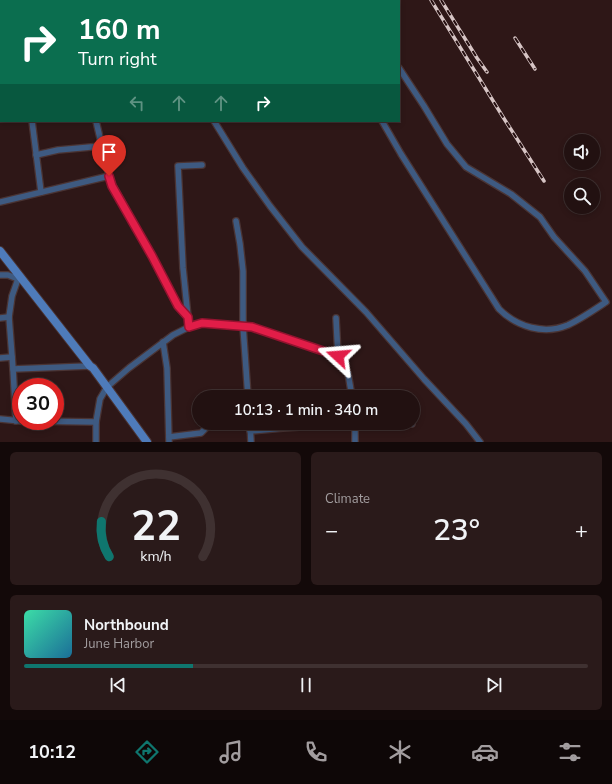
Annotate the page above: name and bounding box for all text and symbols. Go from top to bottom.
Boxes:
text: 160 m [78,11,161,49]
icon: right [12,16,64,68]
text: Turn right [78,47,157,71]
icon: left [126,92,148,114]
icon: ahead [168,92,190,114]
icon: ahead [210,92,232,114]
icon: right [252,92,274,114]
map controls [564,134,600,214]
button: sound [564,134,600,170]
pin [92,135,126,176]
icon: arrive [98,141,120,163]
button: search [564,178,600,214]
position arrow [317,335,359,377]
speed limit sign: 30 [12,378,64,430]
text: 10:13 · 1 min · 340 m [234,400,378,420]
text: Climate [325,490,370,508]
text: 22 [131,497,180,554]
text: 23° [433,510,480,551]
text: − [325,516,338,546]
text: + [575,516,588,546]
text: km/h [140,546,171,565]
text: Northbound [84,615,169,635]
text: June Harbor [84,635,154,653]
icon: previous [107,674,129,696]
icon: pause [295,674,317,696]
icon: next [483,674,505,696]
icon: directions [133,738,161,766]
icon: music [217,738,245,766]
icon: phone [302,738,330,766]
icon: climate [386,738,414,766]
icon: car [471,738,499,766]
icon: filters [556,738,584,766]
text: 10:12 [28,740,76,764]

